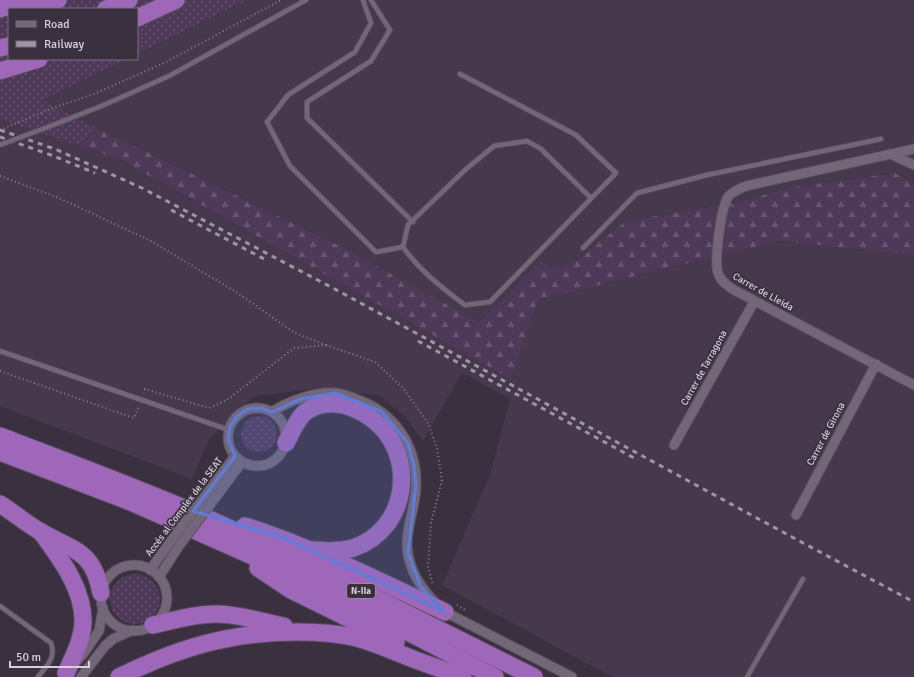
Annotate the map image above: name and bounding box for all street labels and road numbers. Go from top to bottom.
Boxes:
street label: Carrer de Lleida [731,270,795,314]
street label: Carrer de Tarragona [678,328,730,408]
street label: Carrer de Girona [804,400,848,468]
street label: Accés al Complex de la SEAT [143,455,225,559]
road number: N-IIa [347,584,375,598]

